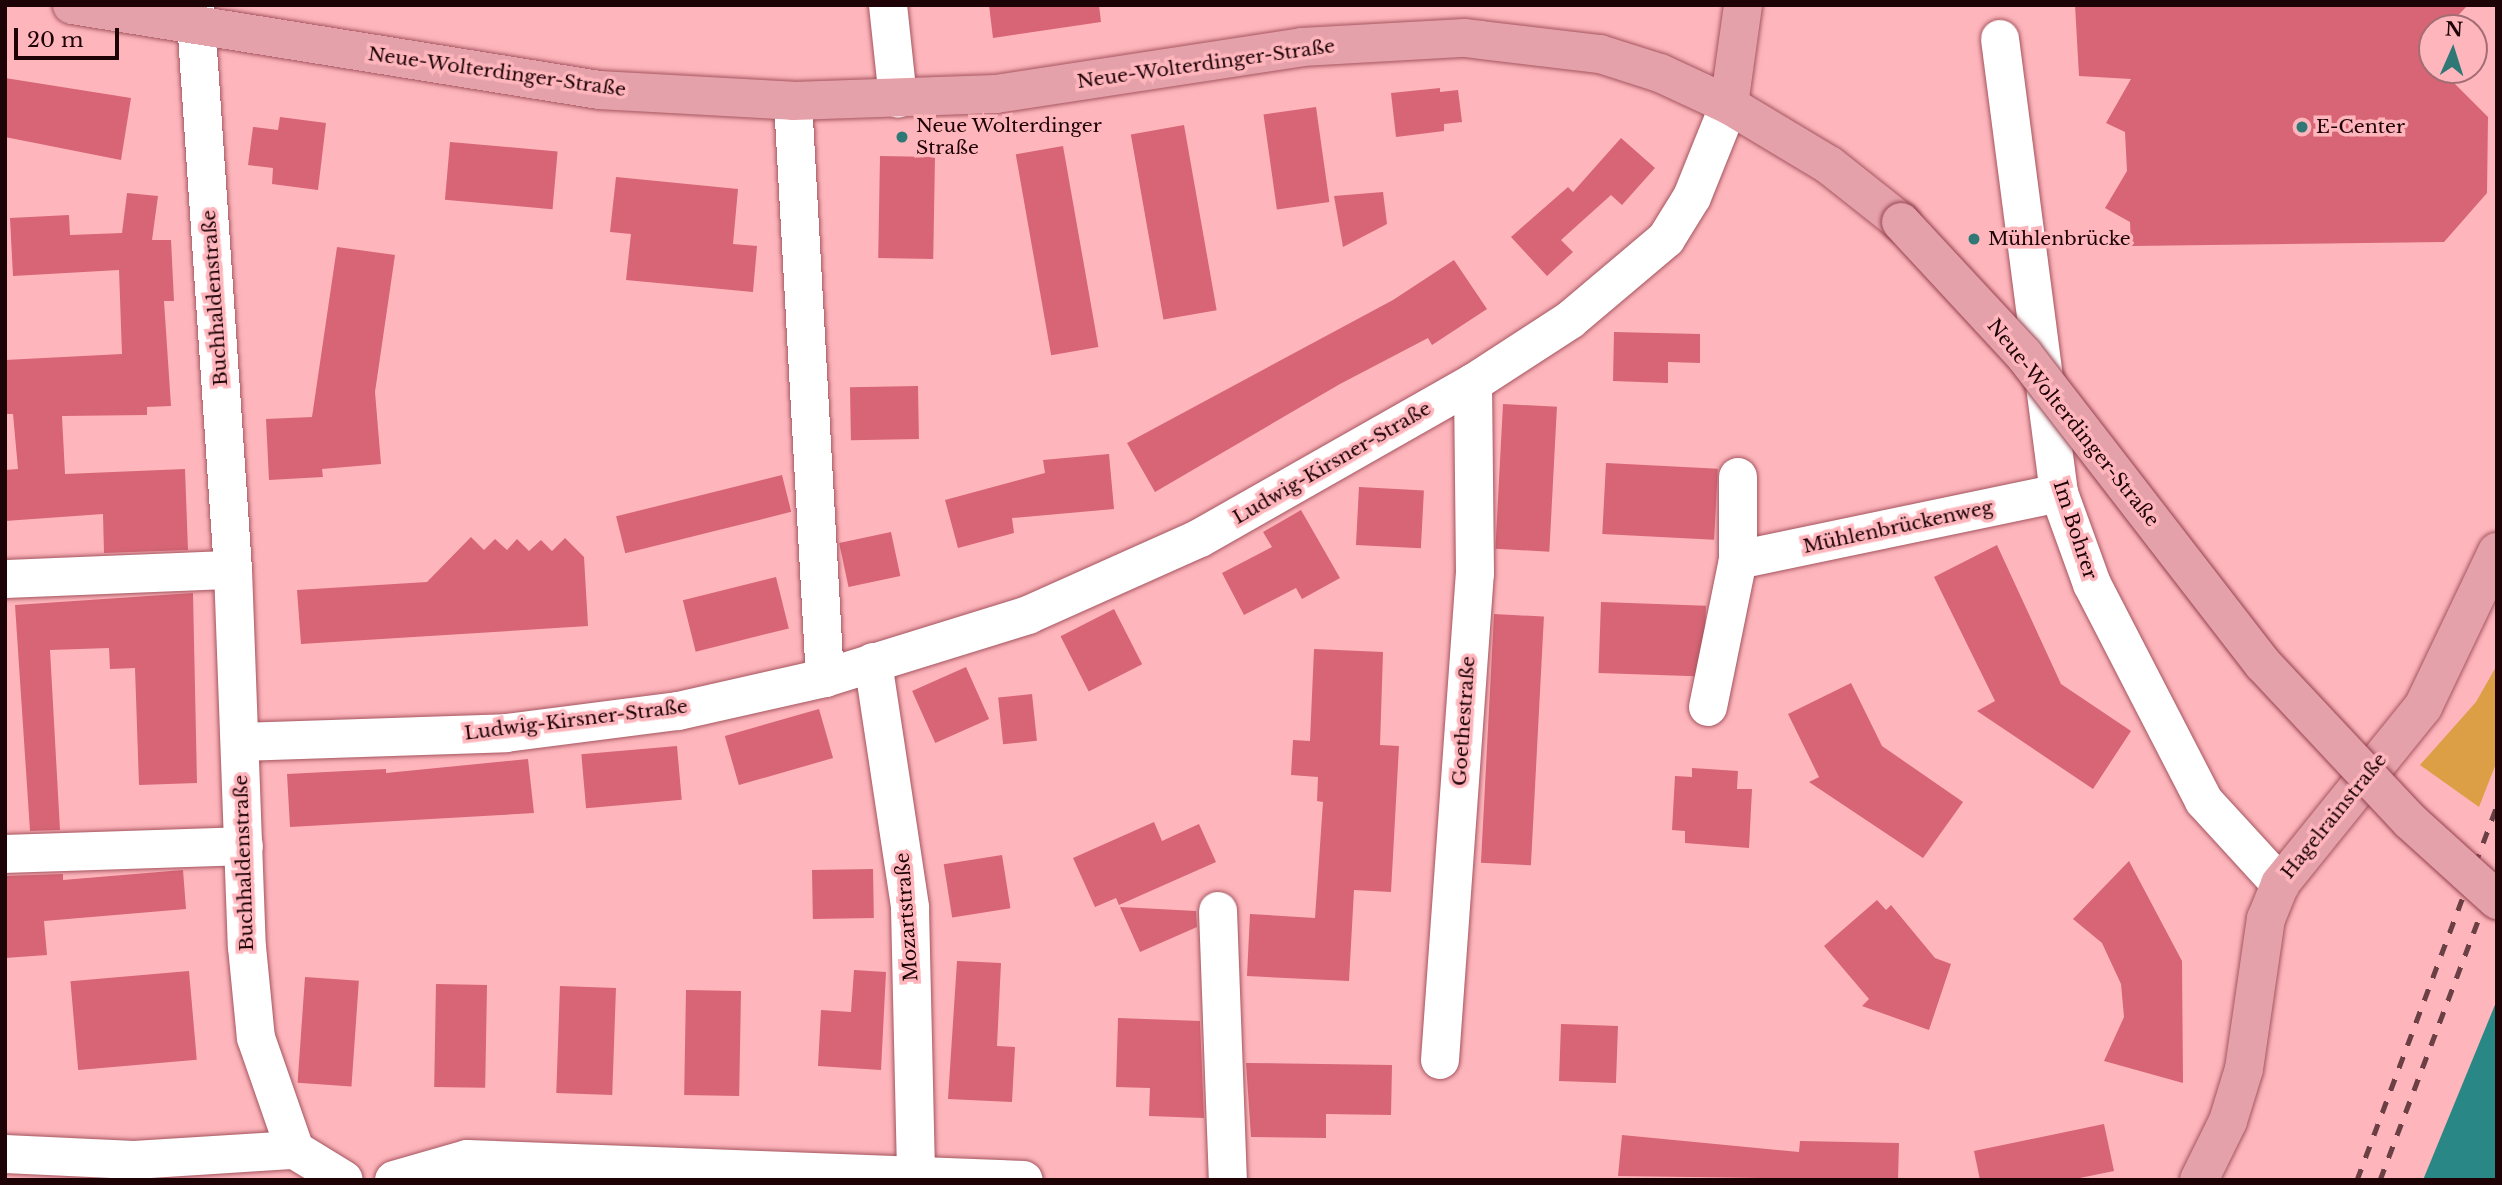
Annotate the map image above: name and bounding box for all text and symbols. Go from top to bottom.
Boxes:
scale bar [18,14,122,58]
north arrow [2418,14,2488,84]
text: N [2444,18,2464,41]
text: 20 m [27,27,84,53]
street label: Neue-Wolterdinger-Straße [1076,35,1336,93]
street label: Neue-Wolterdinger-Straße [367,43,627,101]
place label: Neue Wolterdinger Straße [916,115,1103,159]
place label: E-Center [2316,116,2405,138]
marker: E-Center [2294,119,2310,135]
marker: Neue Wolterdinger Straße [894,129,910,145]
street label: Buchhaldenstraße [197,209,233,387]
place label: Mühlenbrücke [1988,228,2131,250]
marker: Mühlenbrücke [1966,231,1982,247]
street label: Neue-Wolterdinger-Straße [1982,315,2164,531]
street label: Ludwig-Kirsner-Straße [1229,397,1435,529]
street label: Im Bohrer [2048,478,2102,582]
street label: Mühlenbrückenweg [1801,496,1995,558]
street label: Goethestraße [1448,655,1480,787]
street label: Ludwig-Kirsner-Straße [463,695,689,745]
street label: Hagelrainstraße [2276,749,2392,883]
street label: Buchhaldenstraße [230,775,258,951]
street label: Mozartstraße [891,852,923,982]

